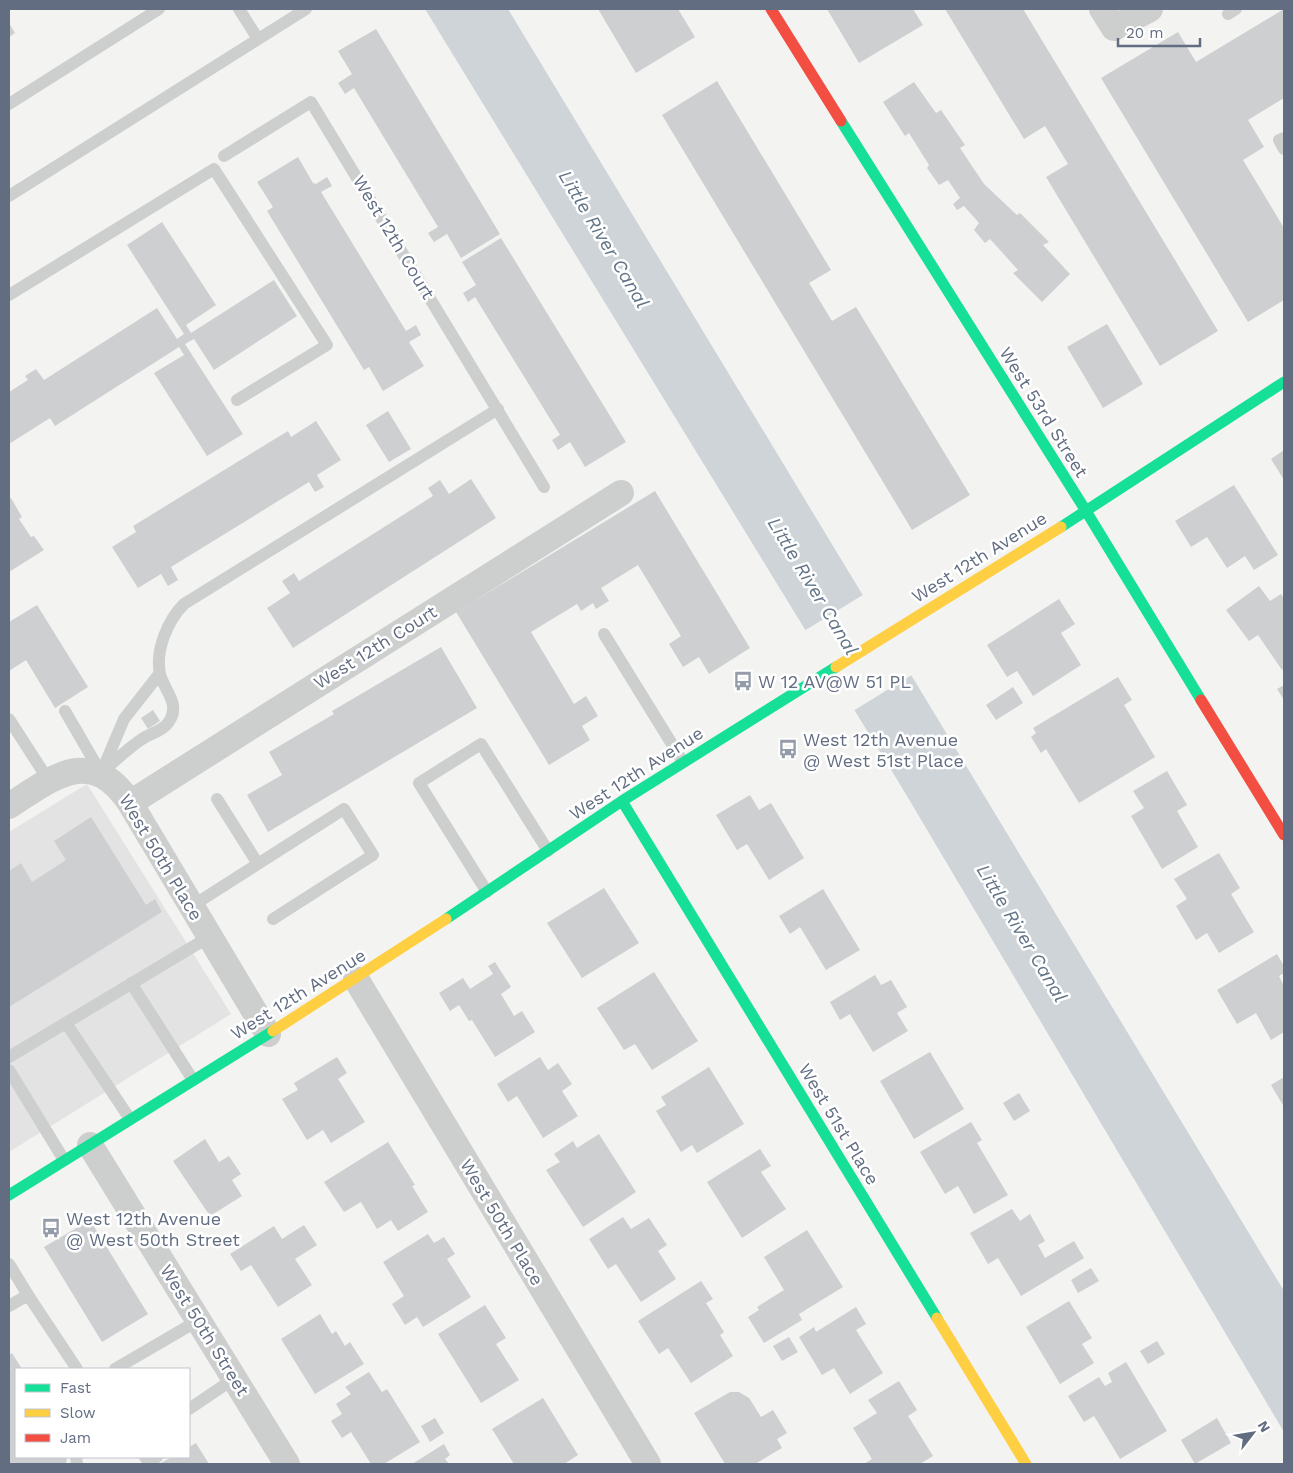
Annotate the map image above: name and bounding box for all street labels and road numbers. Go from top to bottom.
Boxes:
street label: West 12th Court [349,171,439,303]
street label: West 53rd Street [995,343,1093,481]
street label: West 12th Avenue [908,507,1050,607]
street label: West 12th Court [310,601,441,693]
street label: West 12th Avenue [565,722,707,824]
street label: West 50th Place [115,790,207,924]
street label: West 12th Avenue [227,944,369,1044]
street label: West 51st Place [794,1059,884,1189]
street label: West 50th Place [456,1155,548,1289]
street label: West 50th Street [156,1260,254,1400]

